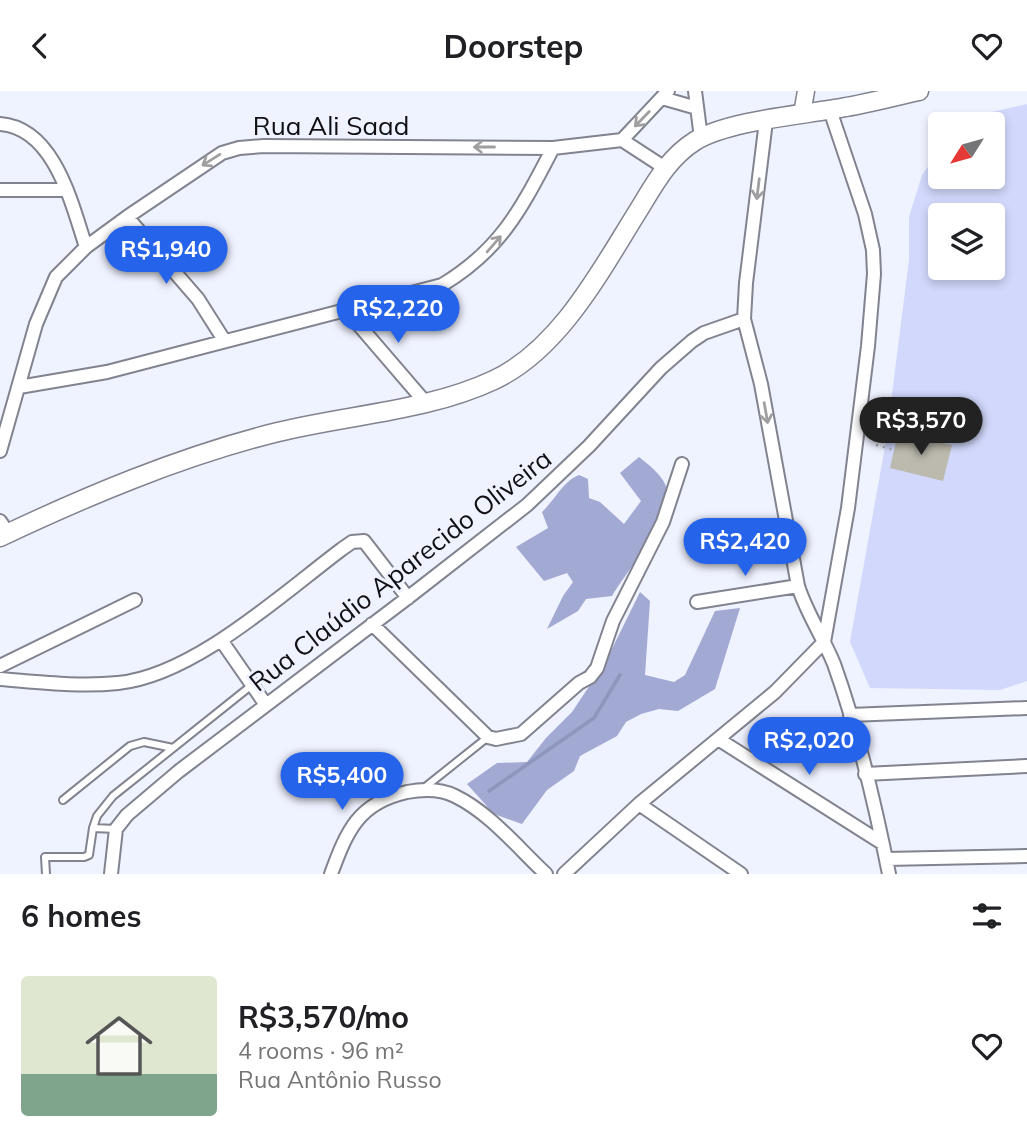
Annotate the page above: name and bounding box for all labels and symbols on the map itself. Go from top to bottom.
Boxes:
street label: Rua Ali Saad [253,109,409,142]
one-way arrow [634,110,650,128]
north arrow [928,112,1004,189]
one-way arrow [473,140,496,154]
one-way arrow [201,154,221,168]
one-way arrow [752,177,765,200]
pin: R$1,940 [101,227,231,286]
one-way arrow [486,235,502,253]
pin: R$2,220 [333,285,463,345]
pin: R$3,570 [856,397,986,457]
one-way arrow [760,401,773,424]
street label: Rua Claúdio Aparecido Oliveira [242,442,558,698]
pin: R$2,420 [680,519,810,578]
pin: R$2,020 [744,717,874,777]
pin: R$5,400 [277,753,407,812]

